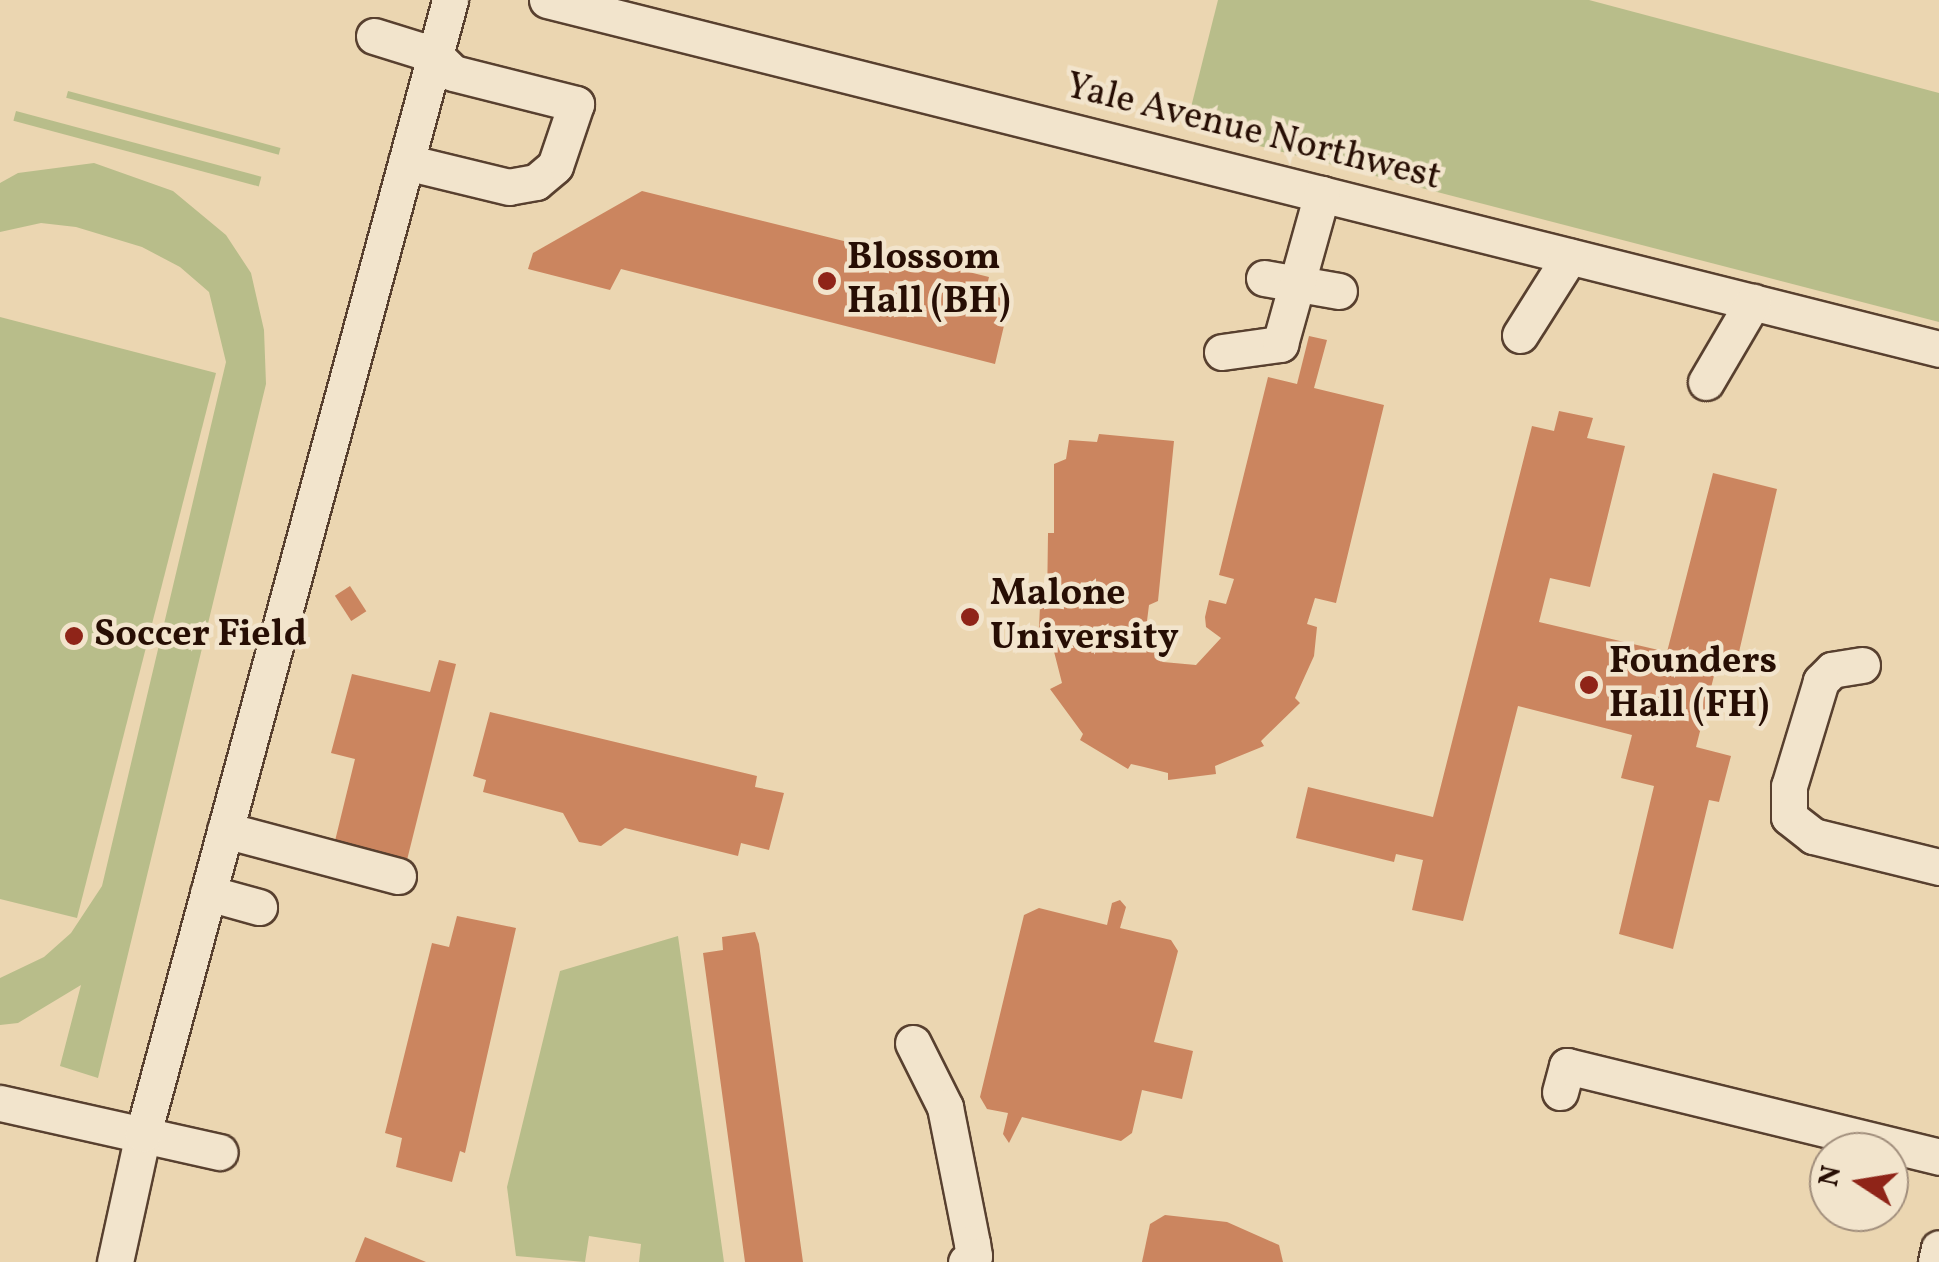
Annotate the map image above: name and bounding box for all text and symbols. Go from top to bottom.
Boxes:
street label: Yale Avenue Northwest [1061,64,1445,202]
place label: Blossom Hall (BH) [847,236,1010,326]
marker: Blossom Hall (BH) [816,270,838,292]
place label: Malone University [990,572,1179,662]
marker: Malone University [959,606,981,628]
place label: Soccer Field [94,613,307,659]
marker: Soccer Field [63,625,85,647]
place label: Founders Hall (FH) [1609,640,1777,729]
marker: Founders Hall (FH) [1578,674,1600,696]
north arrow [1809,1132,1909,1232]
text: N [1810,1162,1852,1190]

